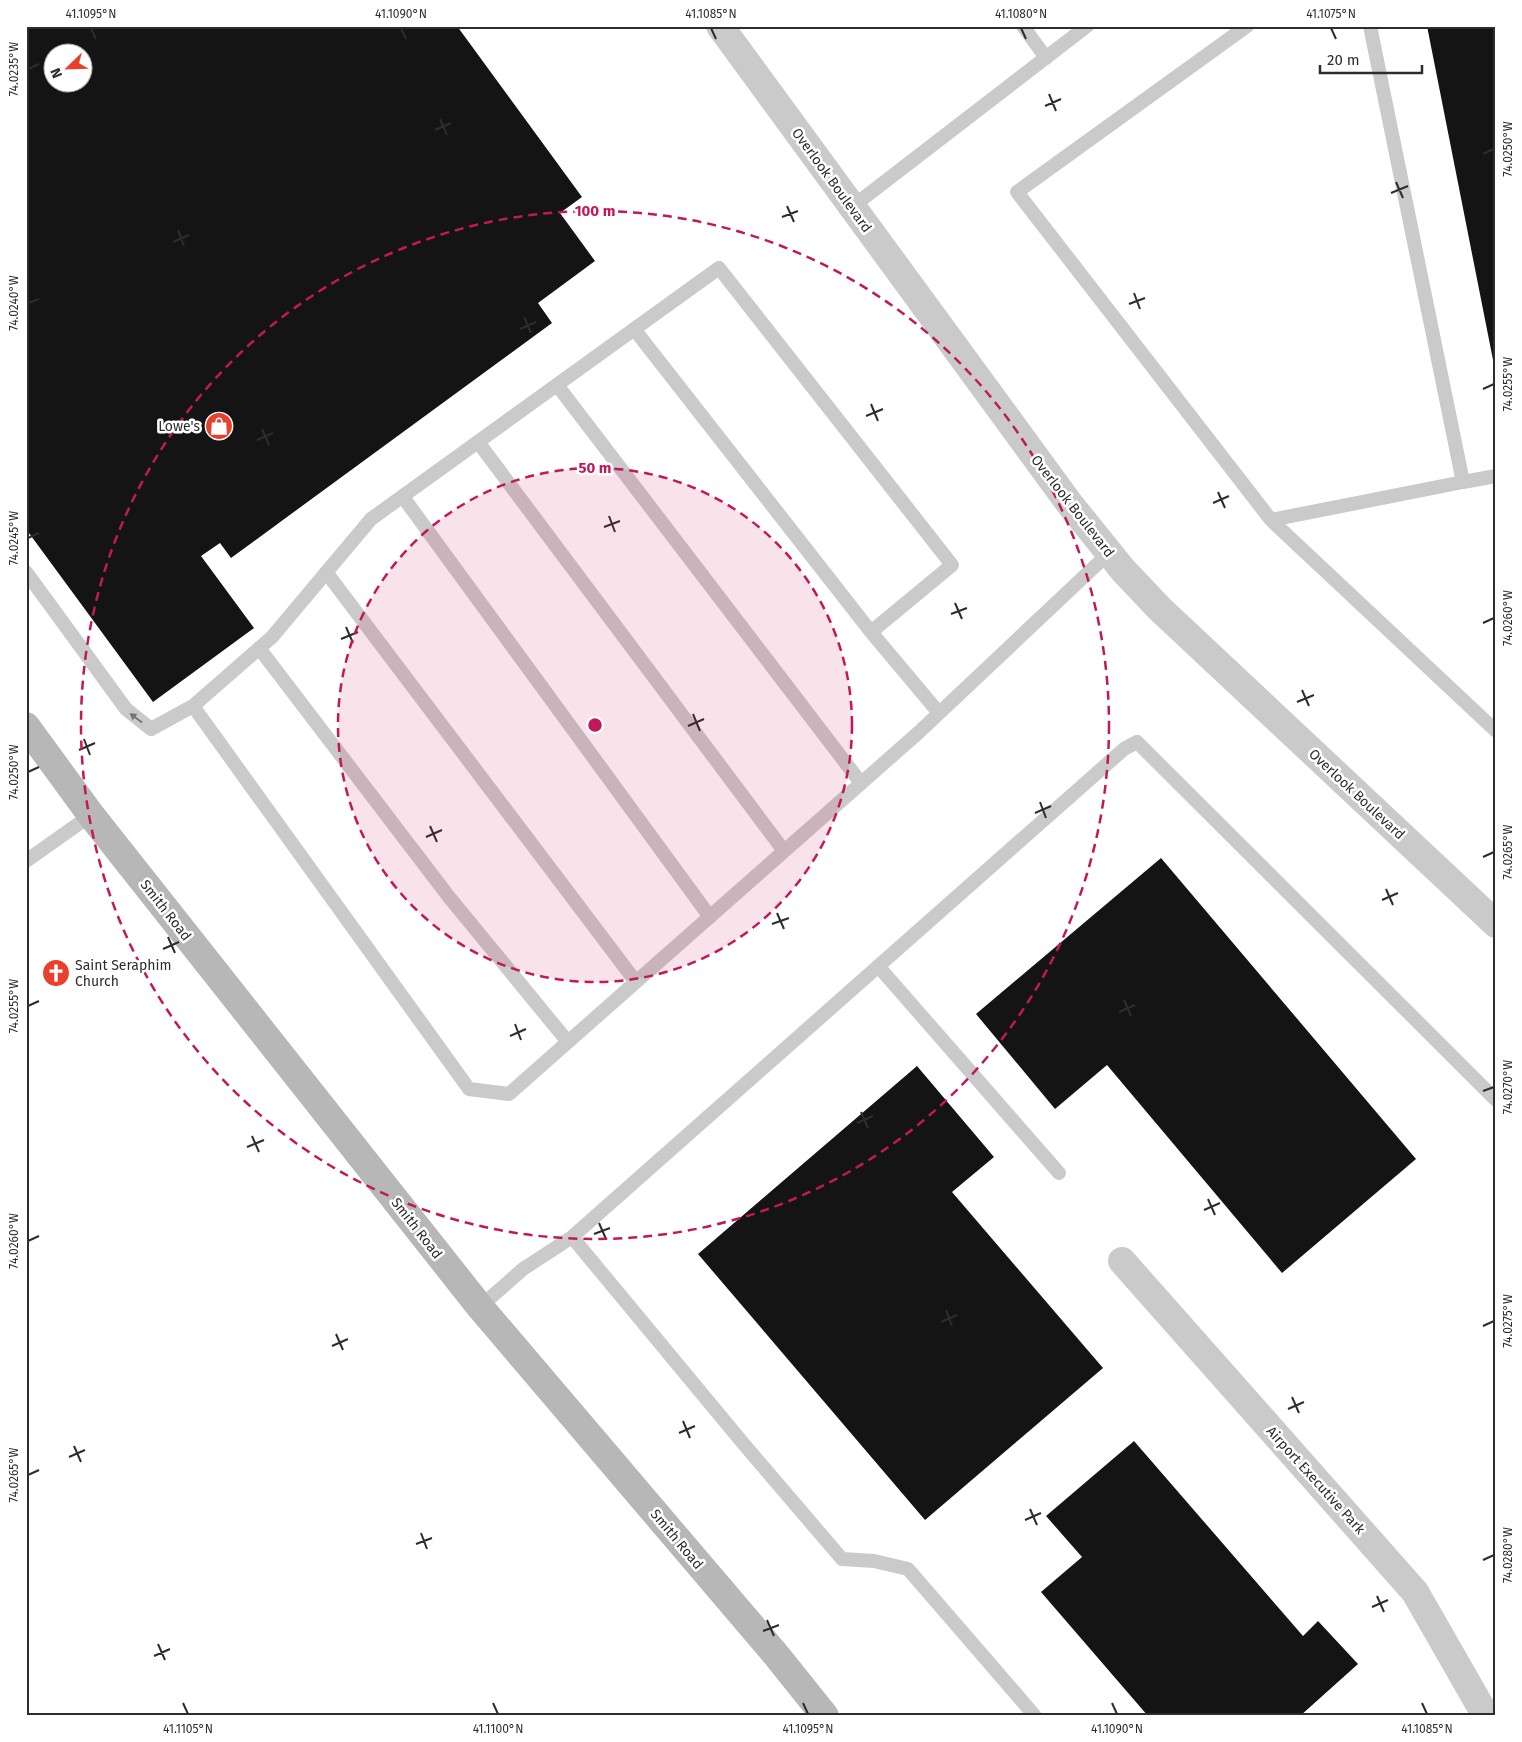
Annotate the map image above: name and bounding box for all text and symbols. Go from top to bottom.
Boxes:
text: 41.1095°N [65,7,117,21]
text: 41.1090°N [375,7,427,21]
text: 41.1085°N [685,7,737,21]
text: 41.1080°N [995,7,1047,21]
text: 41.1075°N [1306,7,1356,21]
text: 74.0235°W [7,42,21,96]
north arrow [42,42,92,92]
scale bar [1320,42,1422,74]
text: 20 m [1327,51,1360,69]
text: N [47,65,66,80]
text: 74.0250°W [1501,121,1515,177]
street label: Overlook Boulevard [788,125,875,236]
text: 100 m [575,202,615,220]
text: 74.0240°W [7,275,21,331]
text: 74.0255°W [1501,357,1515,411]
shop icon: Lowe's [204,411,234,441]
place label: Lowe's [158,418,200,435]
street label: Overlook Boulevard [1027,452,1118,561]
text: 50 m [578,459,612,477]
text: 74.0245°W [7,511,21,565]
text: 74.0260°W [1501,590,1515,646]
one-way arrow [130,712,143,723]
centre of rings [586,716,604,734]
text: 74.0250°W [7,744,21,800]
street label: Overlook Boulevard [1305,746,1408,843]
text: 74.0265°W [1501,824,1515,879]
street label: Smith Road [136,876,195,944]
place label: Saint Seraphim Church [75,957,171,990]
church icon: Saint Seraphim Church [41,958,71,988]
text: 74.0255°W [7,979,21,1033]
text: 74.0270°W [1501,1060,1515,1114]
street label: Smith Road [387,1194,446,1262]
text: 74.0260°W [7,1213,21,1269]
text: 74.0275°W [1501,1294,1515,1348]
street label: Airport Executive Park [1263,1423,1369,1538]
text: 74.0265°W [7,1447,21,1502]
street label: Smith Road [647,1506,707,1573]
text: 74.0280°W [1501,1527,1515,1583]
text: 41.1105°N [163,1722,213,1736]
text: 41.1100°N [473,1722,523,1736]
text: 41.1095°N [782,1722,834,1736]
text: 41.1090°N [1091,1722,1143,1736]
text: 41.1085°N [1401,1722,1453,1736]

